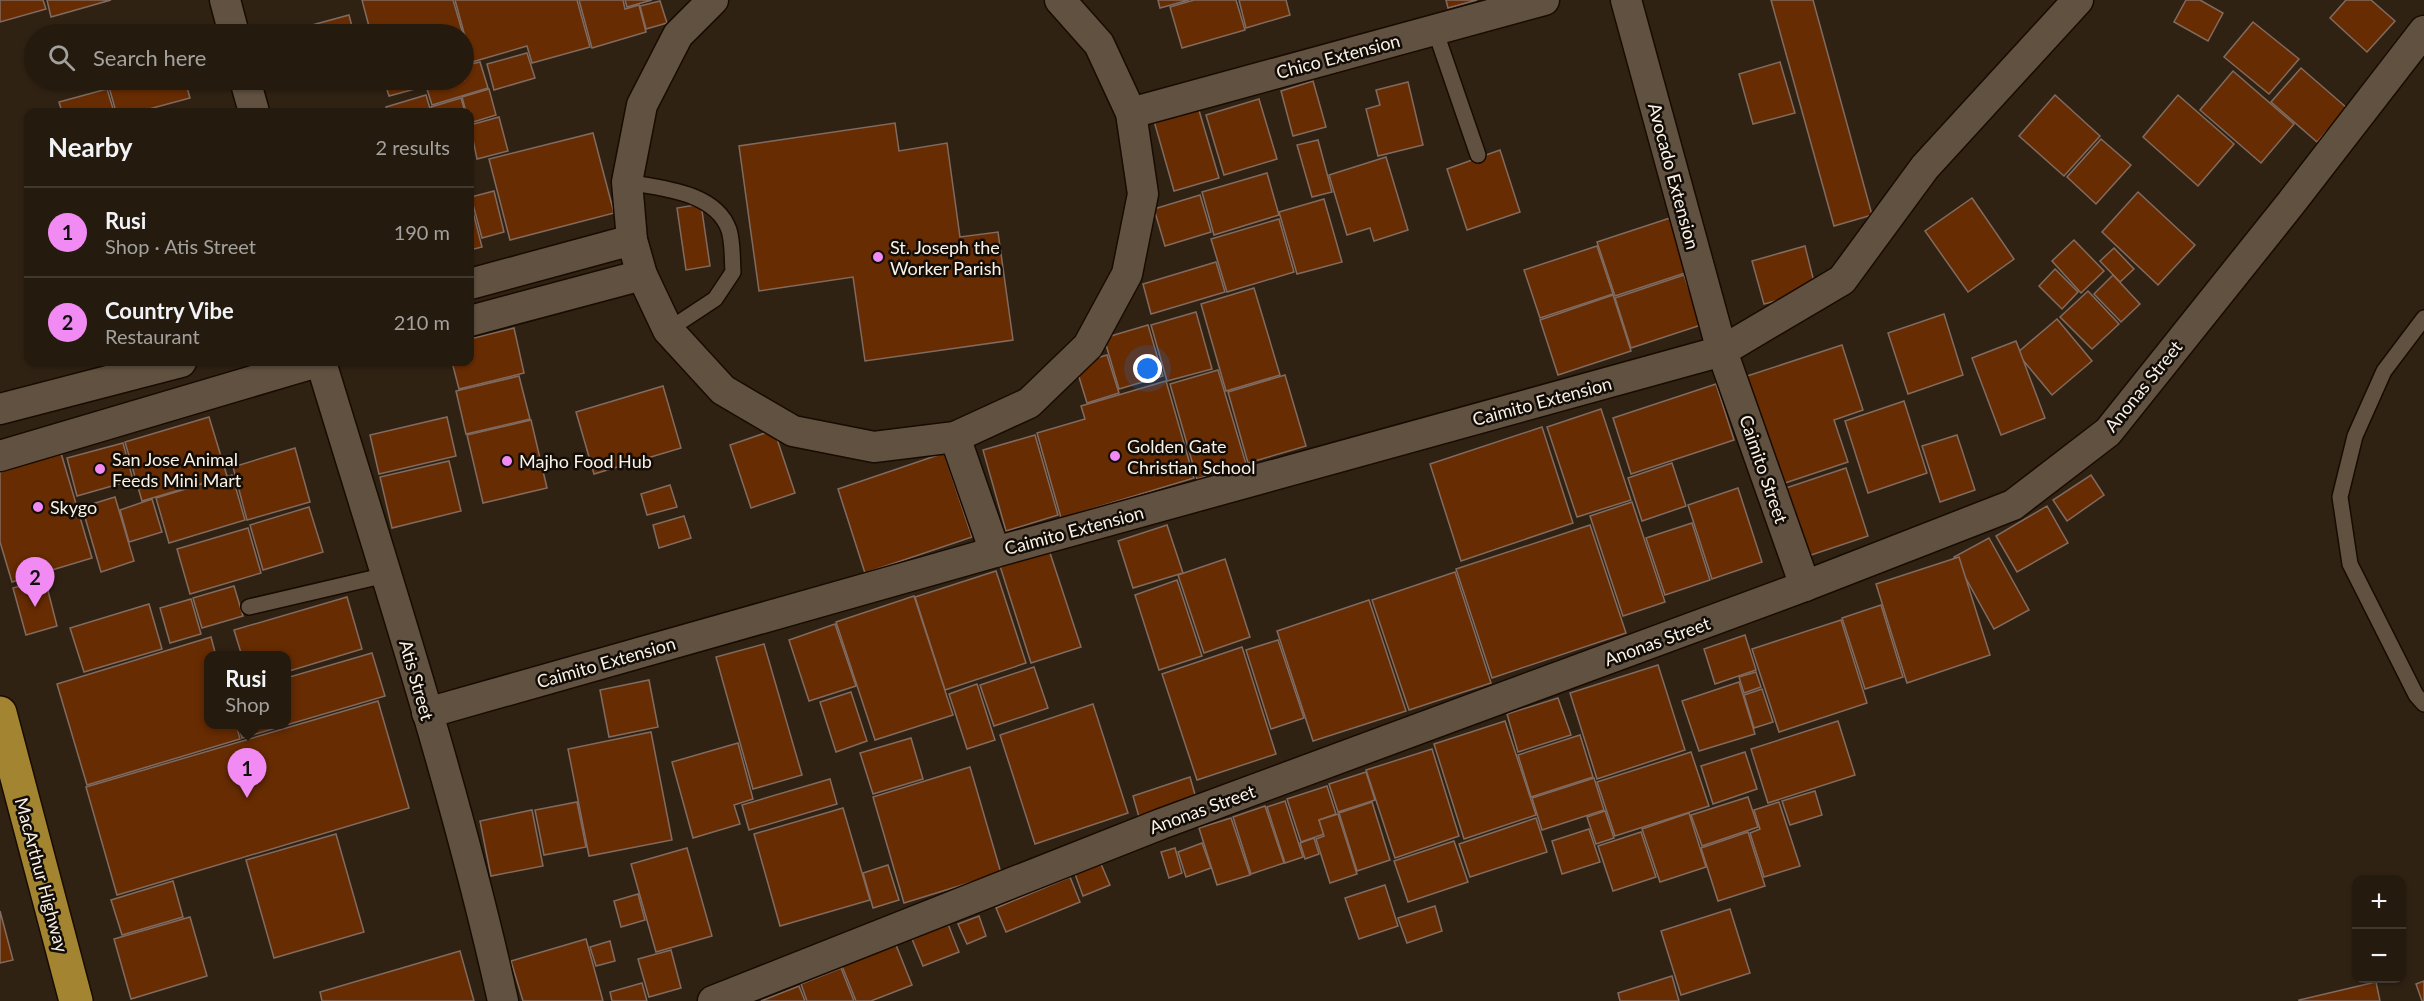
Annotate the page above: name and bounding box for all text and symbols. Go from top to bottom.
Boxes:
search box [24,24,474,90]
street label: Chico Extension [1274,29,1402,83]
icon: search [45,41,78,74]
text: Search here [93,44,206,71]
street label: Avocado Extension [1644,100,1704,252]
text: Nearby [48,131,133,163]
text: 2 results [375,135,450,159]
text: Rusi [105,207,146,234]
text: 1 [62,220,73,244]
text: 190 m [394,220,450,244]
text: Shop · Atis Street [105,234,256,258]
place label: St. Joseph the Worker Parish [890,236,1001,279]
marker: St. Joseph the Worker Parish [871,250,885,264]
text: Country Vibe [105,297,234,324]
text: 2 [62,310,73,334]
text: 210 m [394,310,450,334]
text: Restaurant [105,324,200,348]
street label: Anonas Street [2099,335,2187,436]
your location [1133,354,1162,383]
street label: Caimito Extension [1470,372,1614,430]
street label: Caimito Street [1735,412,1793,527]
place label: Golden Gate Christian School [1127,435,1255,478]
place label: San Jose Animal Feeds Mini Mart [112,448,242,491]
marker: Golden Gate Christian School [1108,449,1122,463]
place label: Majho Food Hub [519,450,652,472]
marker: Majho Food Hub [500,454,514,468]
marker: San Jose Animal Feeds Mini Mart [93,462,107,476]
place label: Skygo [50,496,97,518]
marker: Skygo [31,500,45,514]
street label: Caimito Extension [1002,501,1146,559]
pin: 2 [15,558,54,607]
street label: Anonas Street [1601,611,1714,670]
street label: Caimito Extension [534,632,678,692]
street label: Atis Street [395,637,439,723]
popup [204,651,291,729]
text: Rusi [225,665,267,692]
text: Shop [225,692,270,716]
pin: 1 [228,748,266,798]
street label: Anonas Street [1146,779,1259,838]
street label: MacArthur Highway [11,795,73,955]
map controls [2352,875,2406,983]
button: + [2352,875,2406,929]
button: − [2352,929,2406,983]

